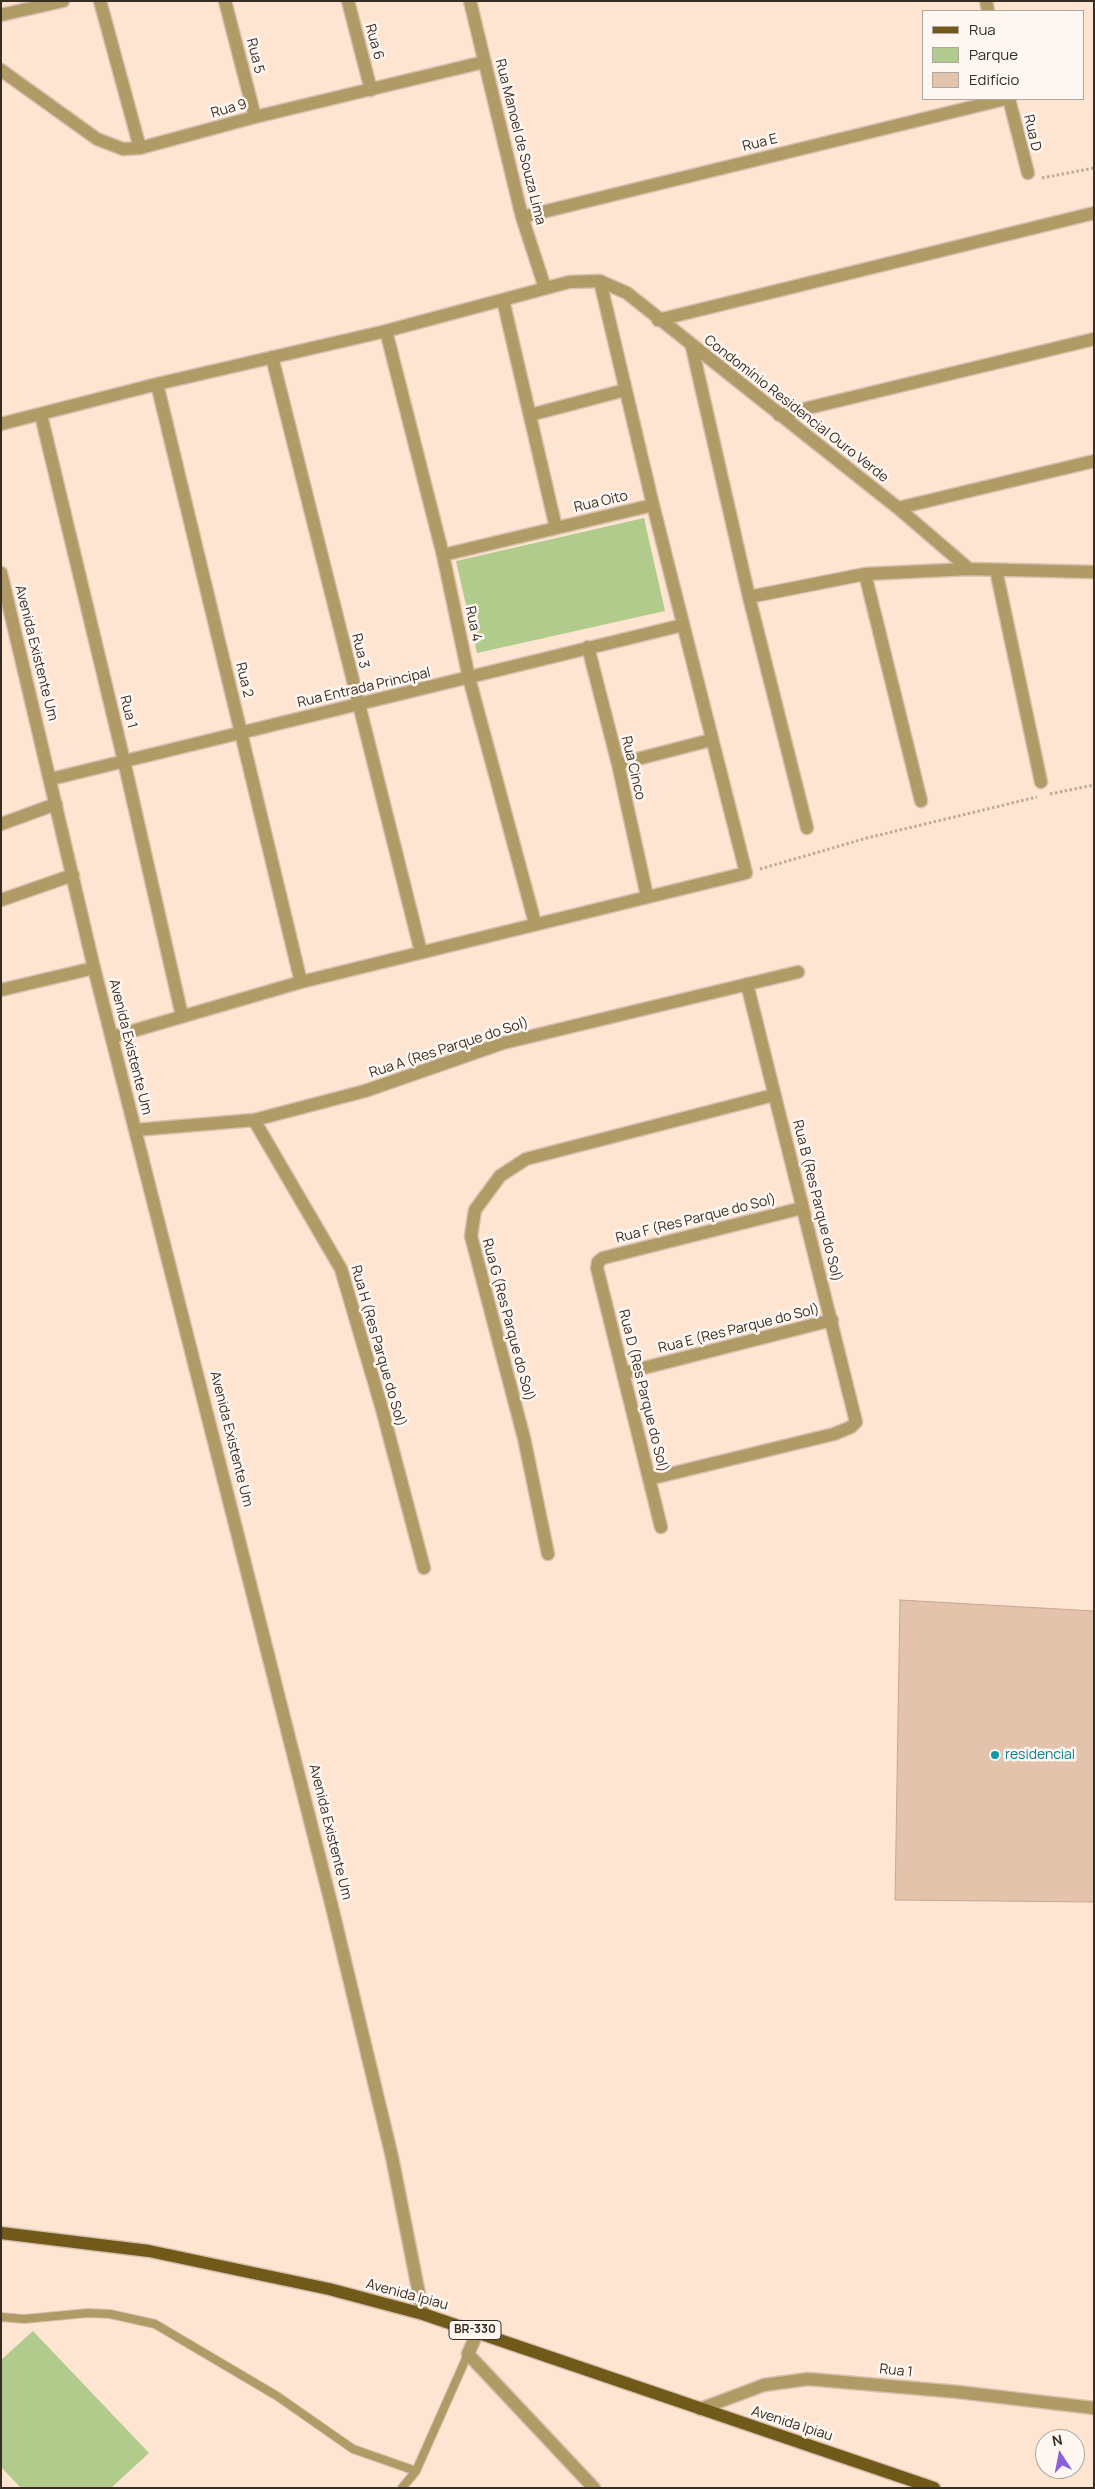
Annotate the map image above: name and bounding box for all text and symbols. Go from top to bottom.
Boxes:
legend [922,10,1085,100]
text: Rua [969,19,996,40]
street label: Rua 6 [361,22,387,62]
street label: Rua 5 [243,37,267,75]
text: Parque [969,44,1018,65]
street label: Rua Manoel de Souza Lima [491,57,549,227]
text: Edifício [969,69,1019,90]
street label: Rua 9 [209,96,249,122]
street label: Rua D [1020,113,1044,153]
street label: Rua E [741,131,779,155]
street label: Condomínio Residencial Ouro Verde [700,332,892,486]
street label: Rua Oito [572,488,630,516]
street label: Avenida Existente Um [11,583,61,723]
street label: Rua 4 [461,605,485,643]
street label: Rua 3 [348,632,372,670]
street label: Rua 2 [232,661,256,699]
street label: Rua Entrada Principal [296,664,432,712]
street label: Rua 1 [116,694,140,730]
street label: Rua Cinco [617,734,649,802]
street label: Avenida Existente Um [105,977,155,1117]
street label: Rua A (Res Parque do Sol) [367,1014,531,1082]
street label: Rua B (Res Parque do Sol) [789,1118,845,1284]
street label: Rua F (Res Parque do Sol) [614,1191,778,1247]
street label: Rua G (Res Parque do Sol) [478,1237,538,1403]
street label: Rua H (Res Parque do Sol) [347,1263,409,1429]
street label: Rua E (Res Parque do Sol) [657,1301,821,1357]
street label: Rua D (Res Parque do Sol) [615,1308,671,1474]
street label: Avenida Existente Um [206,1369,256,1509]
place label: residencial [1005,1747,1075,1763]
marker: residencial [989,1749,1001,1761]
street label: Avenida Existente Um [305,1762,355,1902]
street label: Avenida Ipiau [364,2276,450,2314]
road number: BR-330 [449,2320,501,2340]
street label: Rua 1 [879,2361,913,2381]
street label: Avenida Ipiau [749,2403,835,2445]
north arrow [1035,2429,1085,2479]
text: N [1050,2429,1064,2450]

